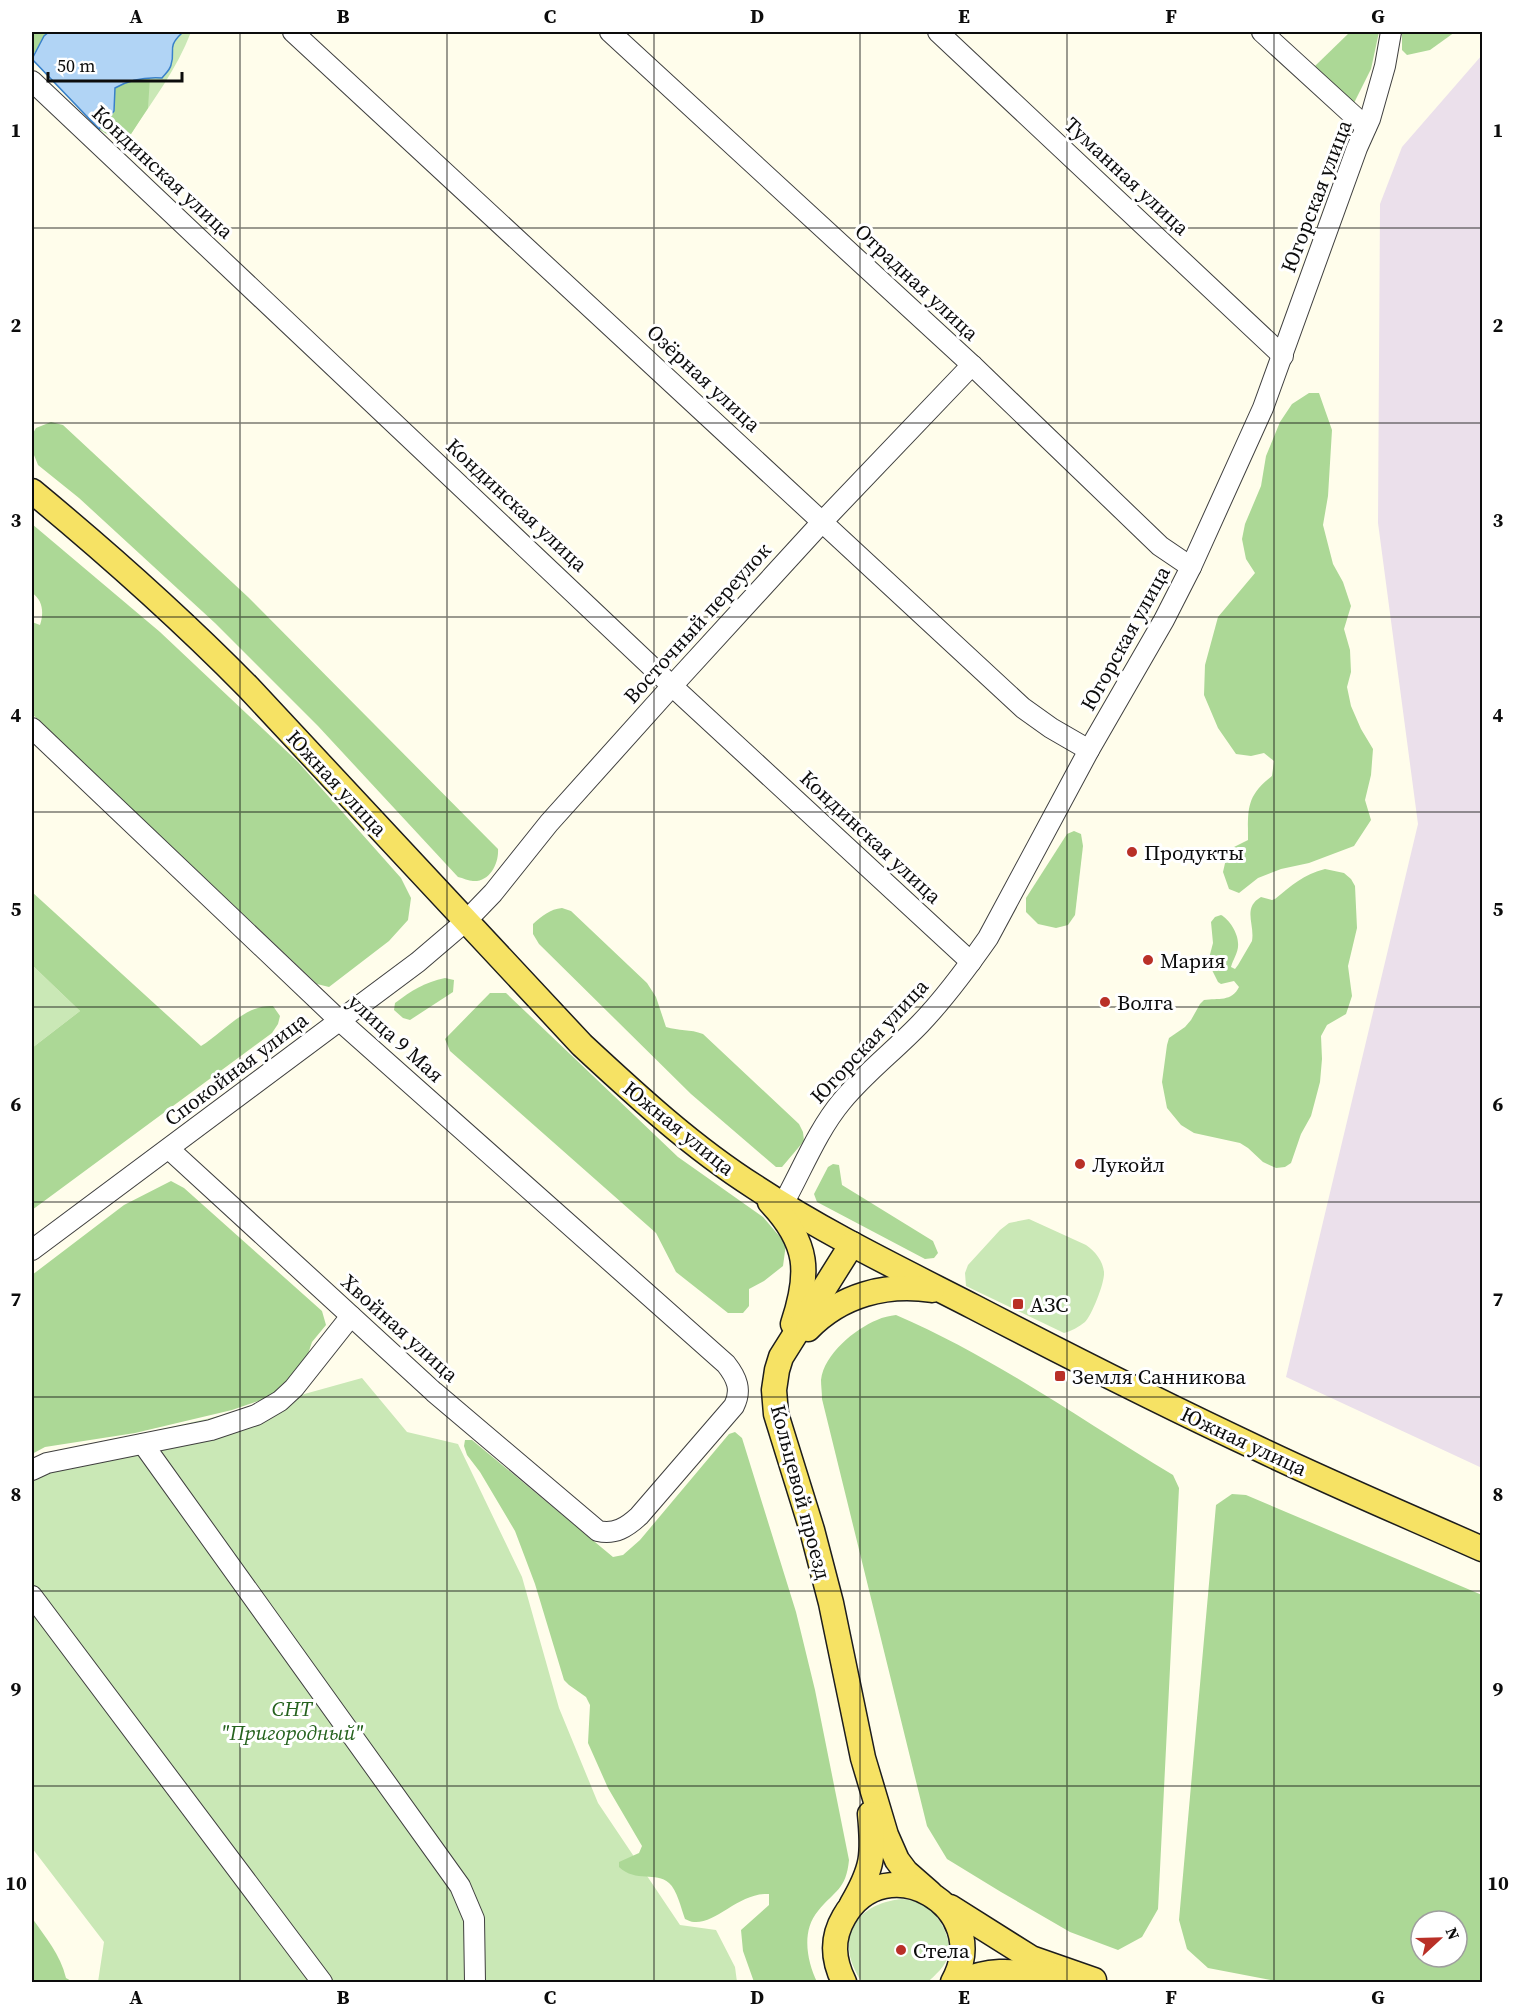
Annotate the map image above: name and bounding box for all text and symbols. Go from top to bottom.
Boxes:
text: A [129,2,143,30]
text: B [336,2,350,30]
text: C [544,2,556,30]
text: D [750,2,764,30]
text: E [958,2,970,30]
text: F [1165,2,1177,30]
text: G [1371,2,1385,30]
scale bar [48,45,182,83]
text: 50 m [57,53,95,78]
street label: Кондинская улица [86,99,240,245]
street label: Туманная улица [1058,110,1196,242]
street label: Югорская улица [1274,115,1359,276]
text: 1 [11,116,21,144]
text: 1 [1493,116,1503,144]
street label: Отрадная улица [849,217,986,347]
text: 2 [11,311,22,339]
text: 2 [1493,311,1504,339]
street label: Озёрная улица [641,318,767,439]
street label: Кондинская улица [440,432,594,578]
text: 3 [11,506,22,534]
text: 3 [1493,506,1504,534]
street label: Восточный переулок [617,536,777,710]
street label: Югорская улица [1073,560,1177,716]
text: 4 [11,701,22,729]
text: 4 [1493,701,1504,729]
street label: Южная улица [280,723,394,843]
street label: Кондинская улица [794,764,948,910]
place label: Продукты [1144,838,1244,867]
marker: Продукты [1125,845,1139,859]
text: 5 [11,895,22,923]
text: 5 [1493,895,1504,923]
place label: Мария [1160,946,1226,975]
marker: Мария [1141,953,1155,967]
street label: Югорская улица [803,972,935,1110]
street label: улица 9 Мая [342,987,450,1089]
place label: Волга [1117,988,1174,1017]
marker: Волга [1098,995,1112,1009]
street label: Спокойная улица [158,1005,314,1133]
street label: Южная улица [617,1074,741,1182]
text: 6 [11,1090,22,1118]
text: 6 [1493,1090,1504,1118]
place label: Лукойл [1092,1150,1165,1179]
marker: Лукойл [1073,1157,1087,1171]
street label: Хвойная улица [335,1267,465,1389]
text: 7 [11,1285,22,1313]
text: 7 [1493,1285,1504,1313]
place label: АЗС [1030,1290,1069,1319]
marker: АЗС [1011,1297,1025,1311]
place label: Земля Санникова [1072,1362,1246,1391]
marker: Земля Санникова [1053,1369,1067,1383]
street label: Южная улица [1176,1399,1312,1483]
street label: Кольцевой проезд [764,1401,838,1583]
text: 8 [11,1480,21,1508]
text: 8 [1493,1480,1503,1508]
text: 9 [11,1675,22,1703]
text: 9 [1493,1675,1504,1703]
park label: СНТ "Пригородный" [221,1694,364,1747]
text: 10 [5,1869,27,1897]
text: 10 [1487,1869,1509,1897]
north arrow [1409,1909,1469,1969]
text: N [1441,1924,1465,1943]
place label: Стела [913,1936,970,1965]
marker: Стела [894,1943,908,1957]
text: A [129,1983,143,2011]
text: B [336,1983,350,2011]
text: C [544,1983,556,2011]
text: D [750,1983,764,2011]
text: E [958,1983,970,2011]
text: F [1165,1983,1177,2011]
text: G [1371,1983,1385,2011]

